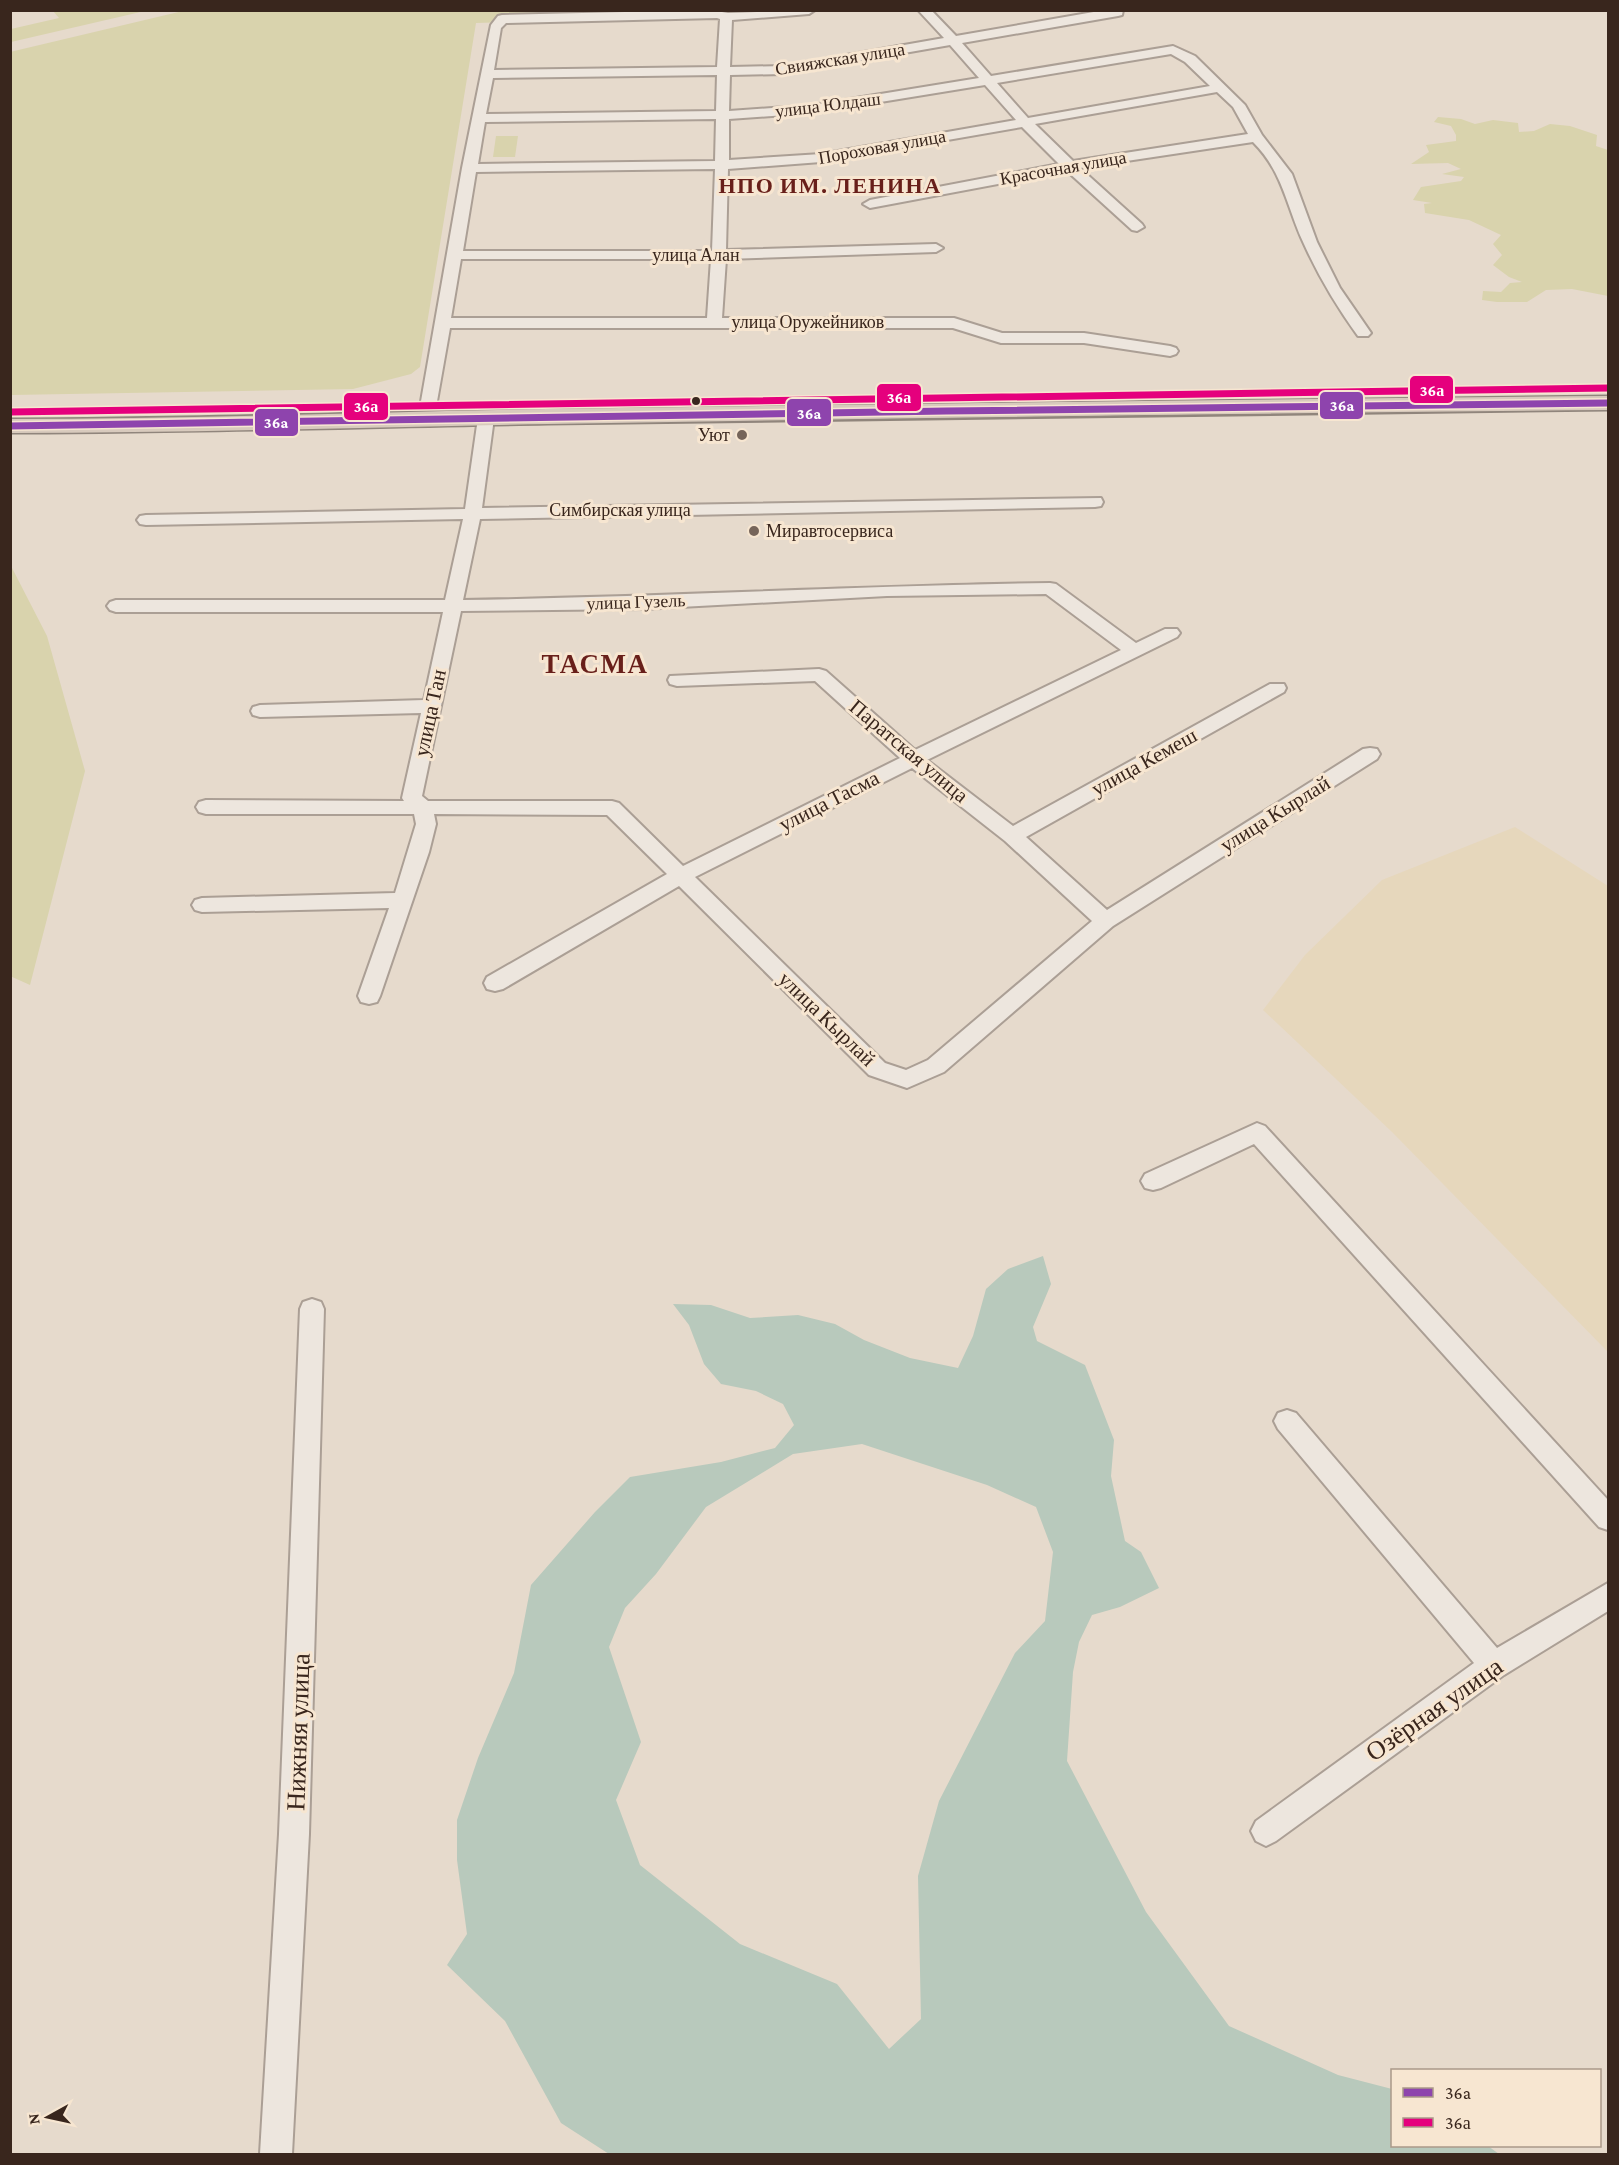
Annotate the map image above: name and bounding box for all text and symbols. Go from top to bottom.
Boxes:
street label: Свияжская улица [774,39,906,79]
street label: улица Юлдаш [774,89,882,121]
street label: Пороховая улица [817,126,947,168]
street label: Красочная улица [998,147,1128,189]
district label: НПО ИМ. ЛЕНИНА [718,173,942,198]
street label: улица Алан [652,245,740,265]
street label: улица Оружейников [732,312,884,332]
line badge: 36а [1409,375,1454,404]
text: 36а [1420,382,1444,399]
line badge: 36а [876,383,922,412]
text: 36а [887,389,911,406]
line badge: 36a [1319,391,1364,420]
line badge: 36а [343,392,389,421]
unlabelled marker [690,395,702,407]
text: 36a [1330,397,1354,414]
text: 36а [354,398,378,415]
line badge: 36a [786,398,832,427]
text: 36a [797,405,821,422]
line badge: 36a [254,408,299,437]
text: 36a [264,414,288,431]
place label: Уют [698,425,730,445]
marker: Уют [735,428,749,442]
street label: Симбирская улица [549,500,691,520]
place label: Миравтосервиса [766,521,893,541]
marker: Миравтосервиса [747,524,761,538]
street label: улица Гузель [586,590,686,614]
district label: ТАСМА [542,649,648,679]
street label: улица Тан [409,667,451,759]
street label: Паратская улица [845,695,974,808]
street label: улица Кемеш [1087,723,1201,801]
street label: улица Тасма [775,765,884,836]
street label: улица Кырлай [1216,771,1334,857]
street label: улица Кырлай [774,967,880,1071]
street label: Озёрная улица [1360,1651,1509,1767]
street label: Нижняя улица [281,1652,316,1811]
legend [1391,2069,1601,2147]
text: 36a [1445,2083,1471,2103]
north arrow [18,2087,78,2147]
text: N [24,2112,43,2126]
text: 36а [1445,2113,1471,2133]

